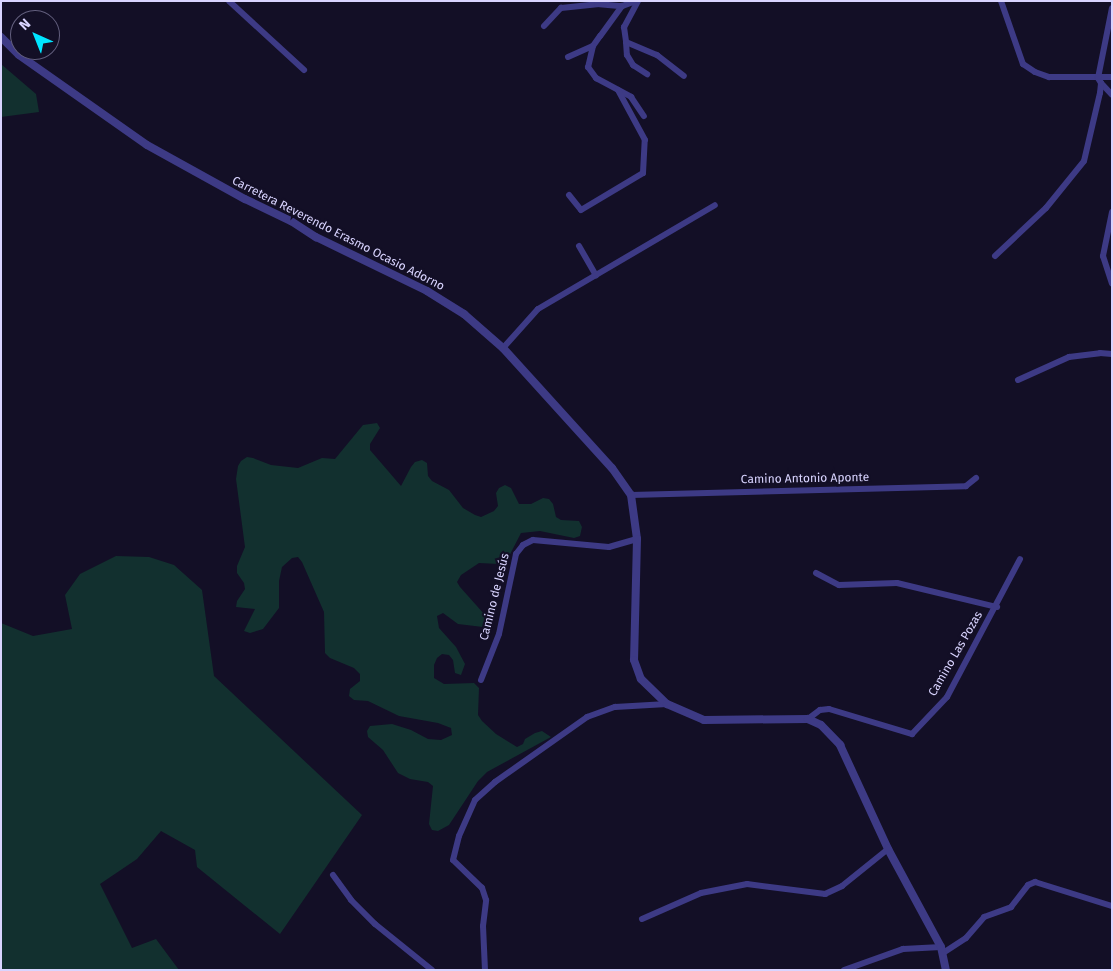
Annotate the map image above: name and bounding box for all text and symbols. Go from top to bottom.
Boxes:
north arrow [10,10,60,60]
text: N [16,15,34,34]
street label: Carretera Reverendo Erasmo Ocasio Adorno [229,174,447,294]
street label: Camino Antonio Aponte [741,471,869,487]
street label: Camino de Jesús [477,552,513,642]
street label: Camino Las Pozas [926,609,986,699]

